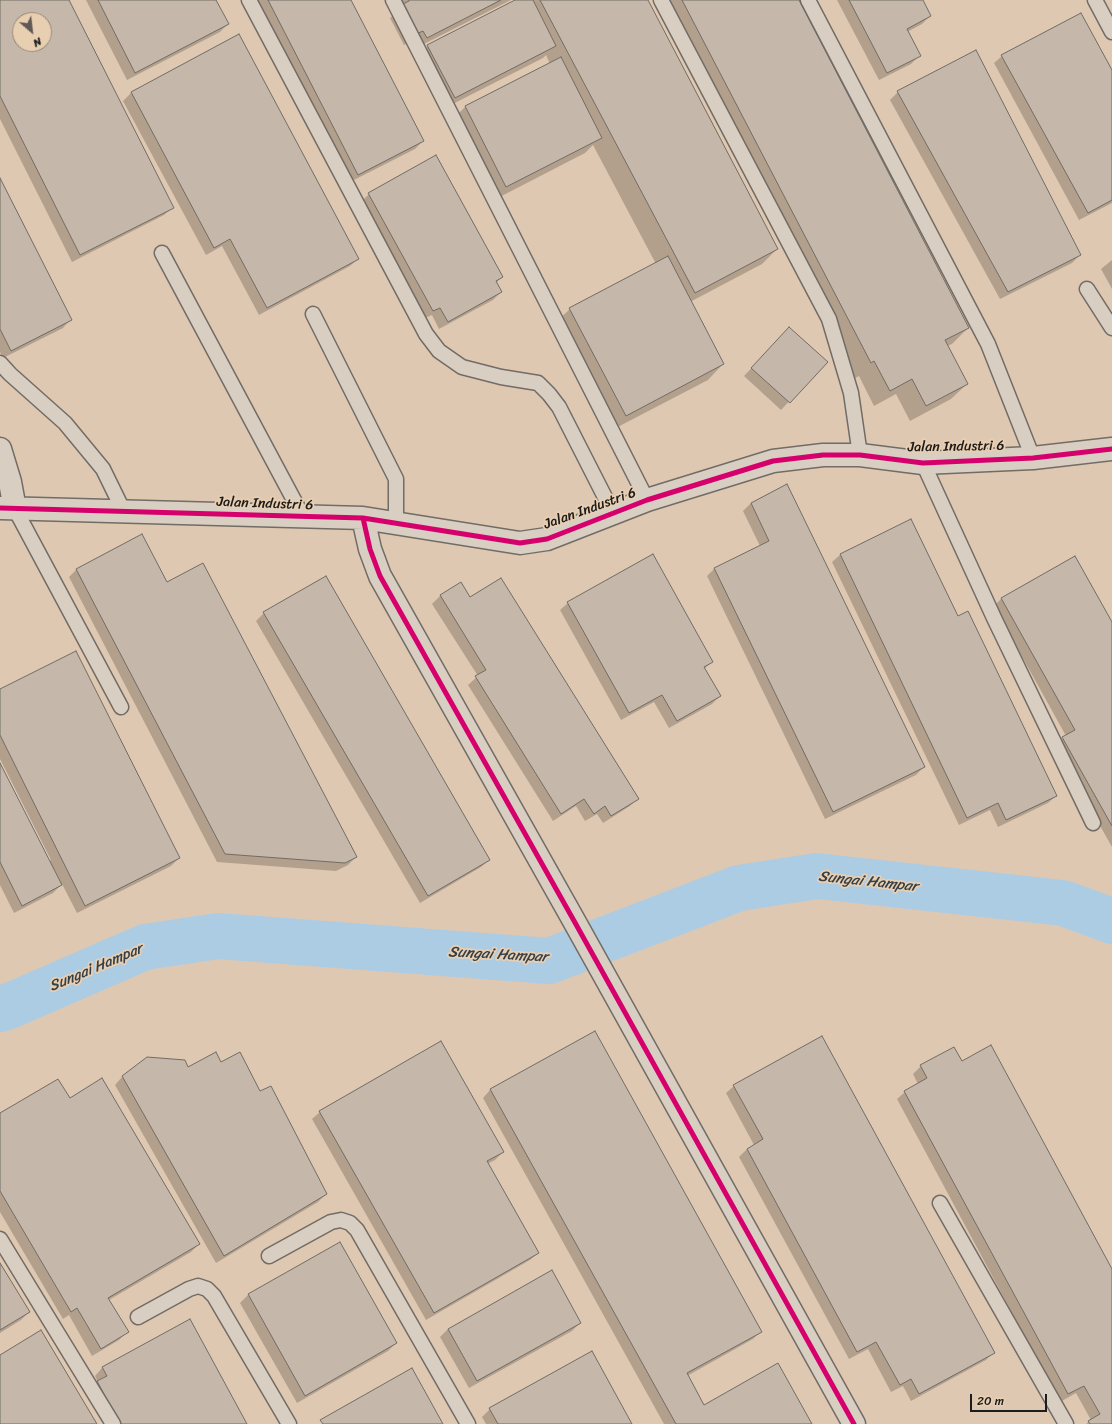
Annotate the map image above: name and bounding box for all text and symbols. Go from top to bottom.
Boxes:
north arrow [12,12,52,52]
text: N [30,32,45,52]
street label: Jalan Industri 6 [907,438,1005,456]
street label: Jalan Industri 6 [542,485,638,533]
street label: Jalan Industri 6 [216,494,314,514]
water label: Sungai Hampar [817,868,919,896]
water label: Sungai Hampar [46,940,146,996]
water label: Sungai Hampar [448,943,548,967]
scale bar [972,1386,1049,1412]
text: 20 m [977,1390,1004,1412]

